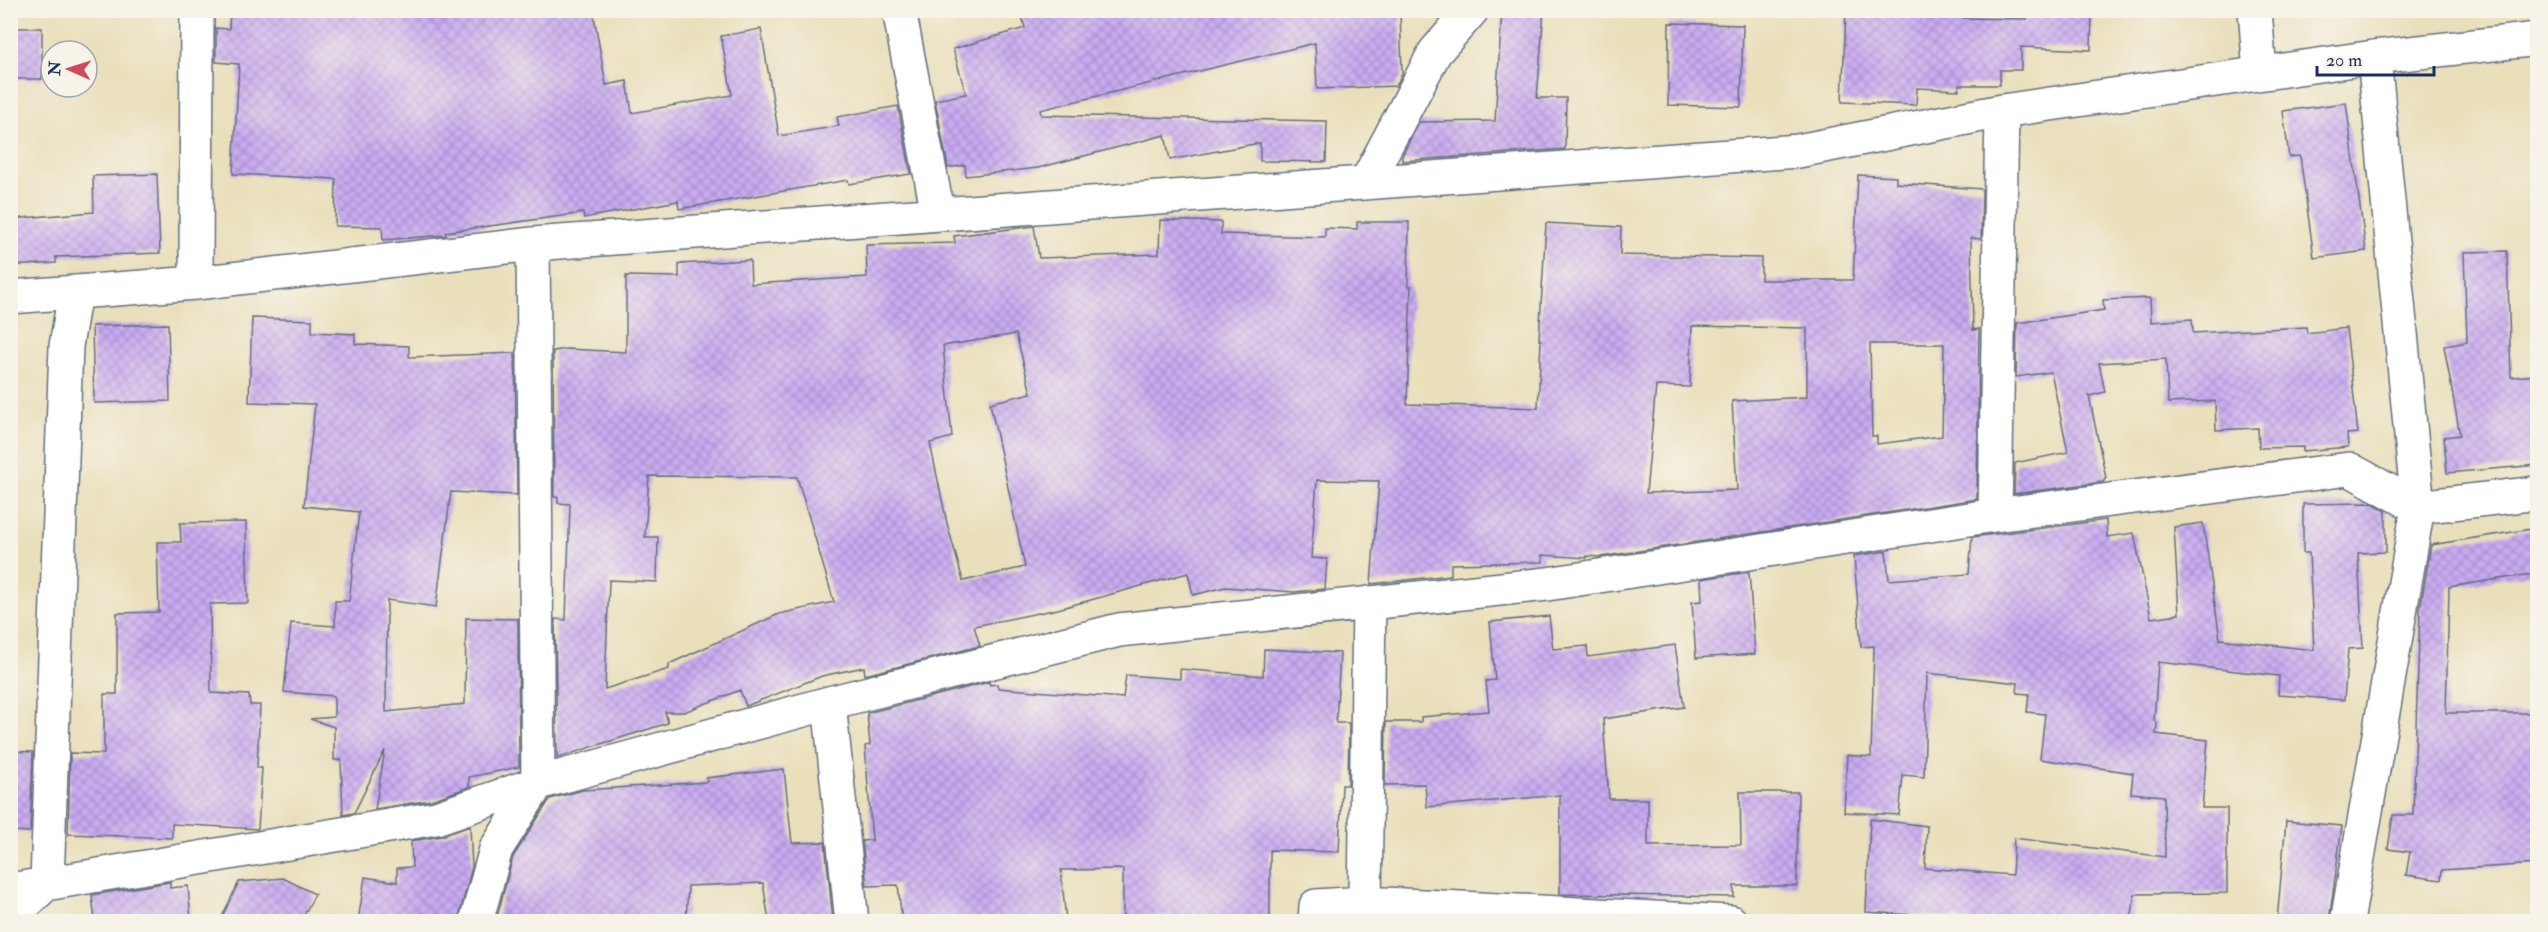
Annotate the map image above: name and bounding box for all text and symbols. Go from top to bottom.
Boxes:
north arrow [39,39,99,99]
scale bar [2317,39,2434,77]
text: 20 m [2326,49,2362,72]
text: N [45,60,65,77]

